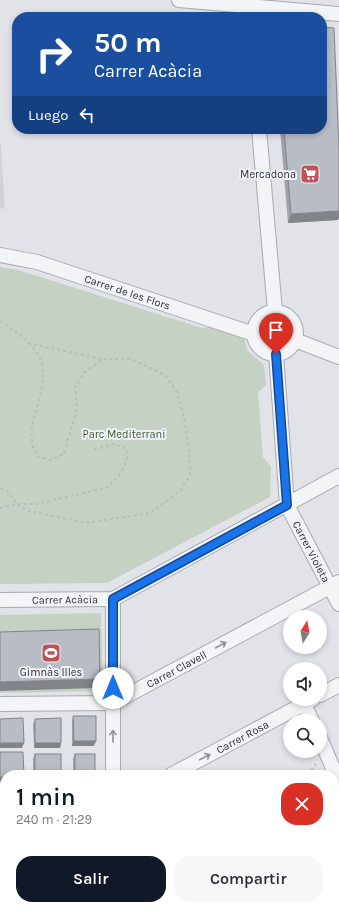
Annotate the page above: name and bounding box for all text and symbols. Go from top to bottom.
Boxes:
text: 50 m [94,26,162,59]
icon: right [28,28,80,80]
text: Carrer Acàcia [94,60,202,82]
icon: left [76,104,98,126]
text: Luego [28,106,68,124]
supermarket icon: Mercadona [299,163,321,185]
place label: Mercadona [240,168,296,181]
street label: Carrer de les Flors [83,272,172,312]
pin [259,313,293,354]
icon: arrive [265,319,287,341]
park label: Parc Mediterrani [83,428,165,441]
street label: Carrer Violeta [290,519,333,584]
street label: Carrer Acàcia [32,593,98,606]
north arrow [283,610,327,654]
map controls [283,610,327,758]
one-way arrow [215,641,227,648]
sports icon: Gimnàs Illes [40,642,62,664]
street label: Carrer Clavell [144,648,209,690]
button: sound [283,662,327,706]
place label: Gimnàs Illes [20,666,82,679]
position arrow [92,667,134,709]
button: search [283,714,327,758]
street label: Carrer Rosa [214,717,271,756]
one-way arrow [109,730,117,743]
one-way arrow [199,752,211,760]
text: 1 min [16,783,76,811]
button: close [281,783,323,825]
text: 240 m · 21:29 [16,812,92,827]
button: Salir [16,856,166,902]
button: Compartir [174,856,323,902]

